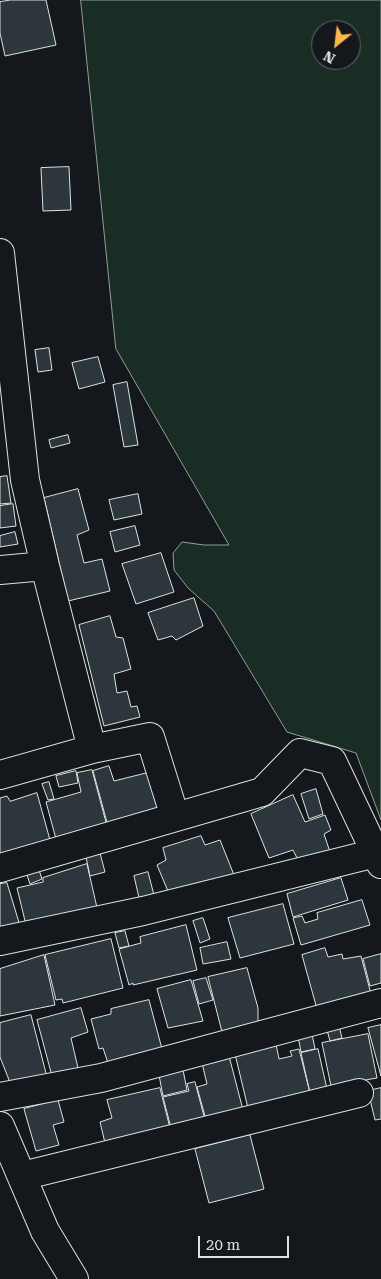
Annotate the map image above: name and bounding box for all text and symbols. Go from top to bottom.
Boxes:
north arrow [311,20,361,70]
text: N [321,48,338,67]
scale bar [201,1226,292,1258]
text: 20 m [206,1236,240,1254]

